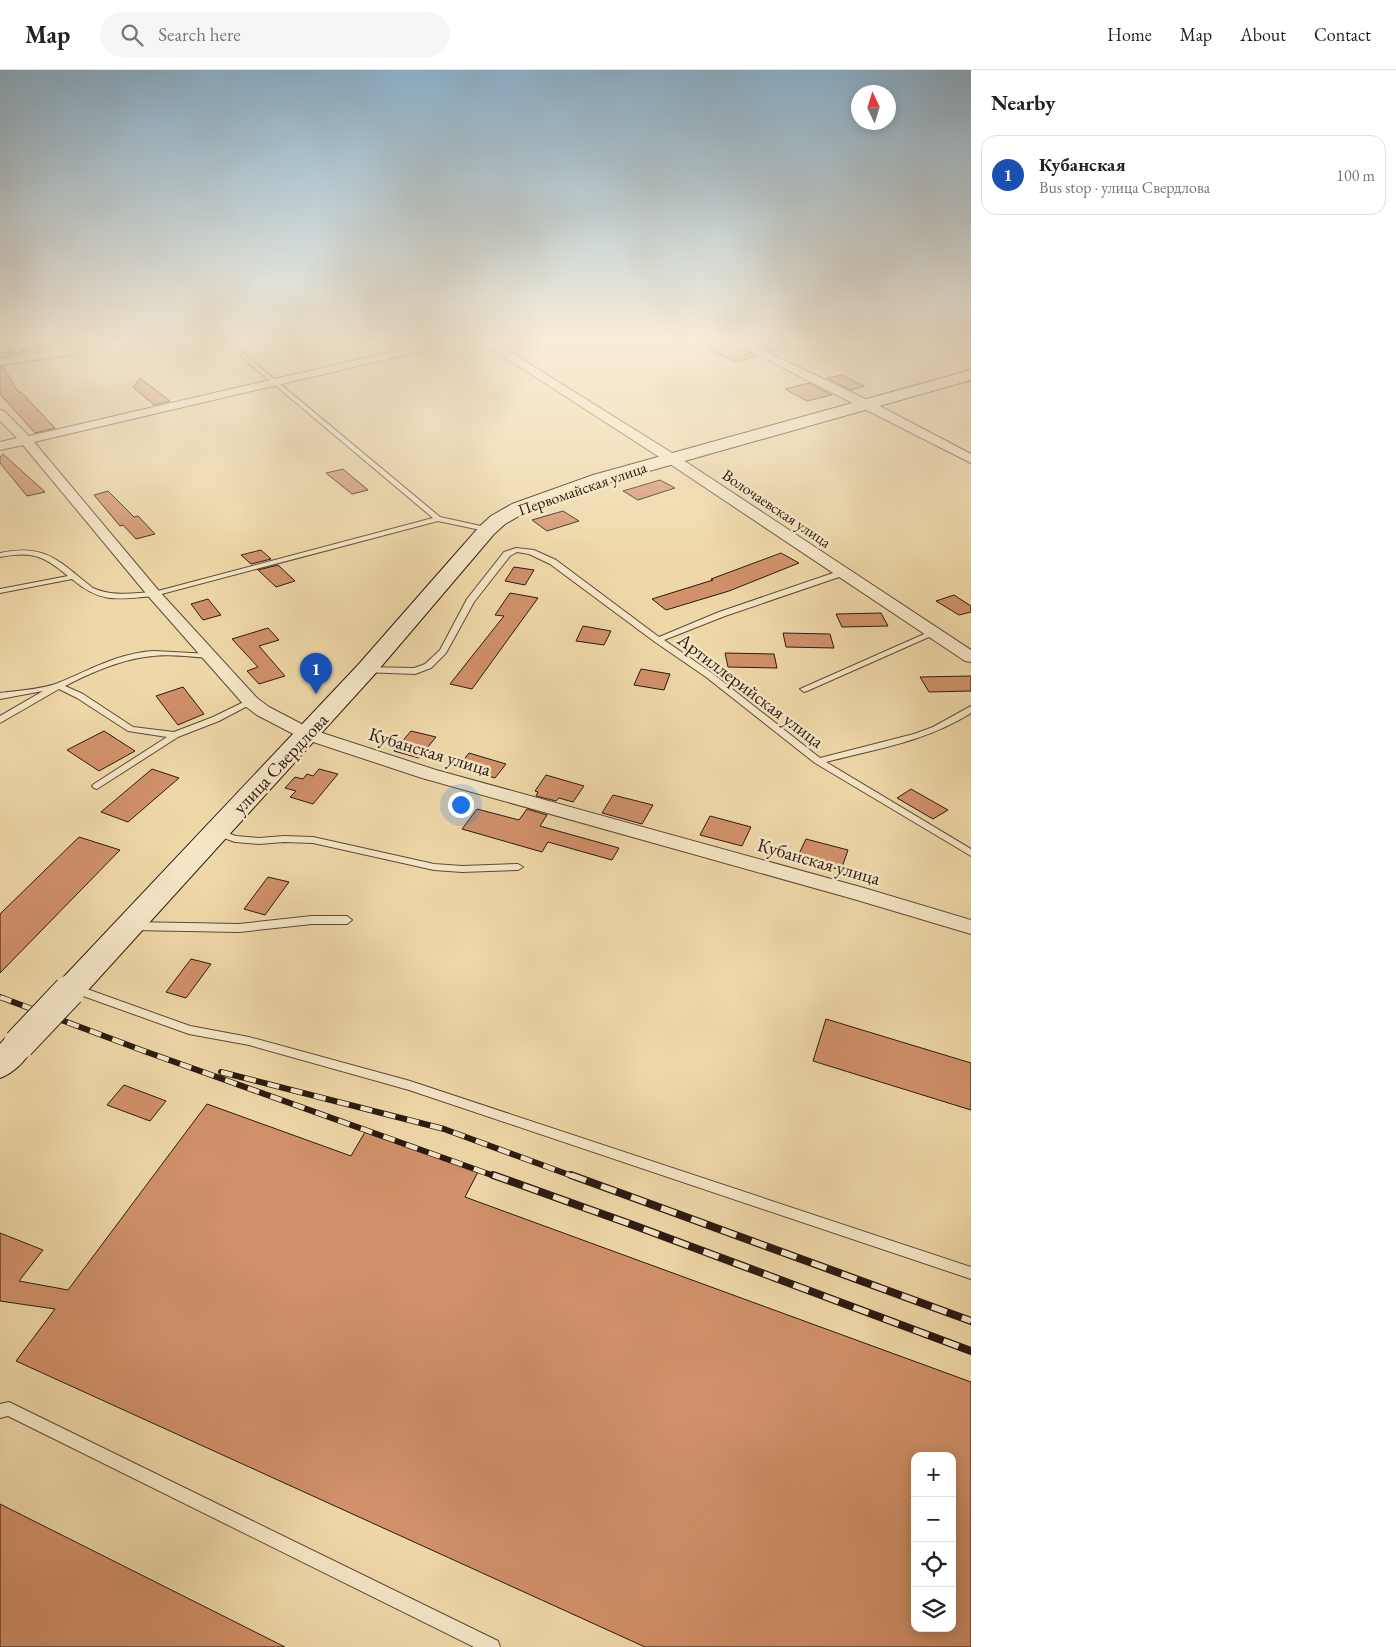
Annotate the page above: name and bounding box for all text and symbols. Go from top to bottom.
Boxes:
search box [100,12,450,57]
text: Map [25,19,70,50]
icon: search [118,21,146,49]
text: Search here [158,22,241,47]
text: Home [1107,23,1152,46]
text: Map [1180,23,1212,46]
text: About [1240,23,1286,46]
text: Contact [1314,23,1371,46]
north arrow [851,85,896,130]
text: Nearby [991,89,1055,116]
text: Кубанская [1039,152,1126,177]
text: 1 [1004,165,1012,186]
text: 100 m [1336,165,1375,186]
text: Bus stop · улица Свердлова [1039,177,1210,198]
street label: Первомайская улица [515,456,650,520]
street label: Волочаевская улица [718,464,836,553]
street label: Артиллерийская улица [672,627,829,754]
pin: 1 [300,653,332,694]
street label: улица Свердлова [227,707,334,819]
street label: Кубанская улица [366,721,494,782]
your location [448,792,474,818]
street label: Кубанская улица [755,832,884,891]
map controls [911,1452,956,1632]
button: + [911,1452,956,1497]
button: − [911,1497,956,1542]
button: locate [911,1542,956,1587]
button: layers [911,1587,956,1632]

